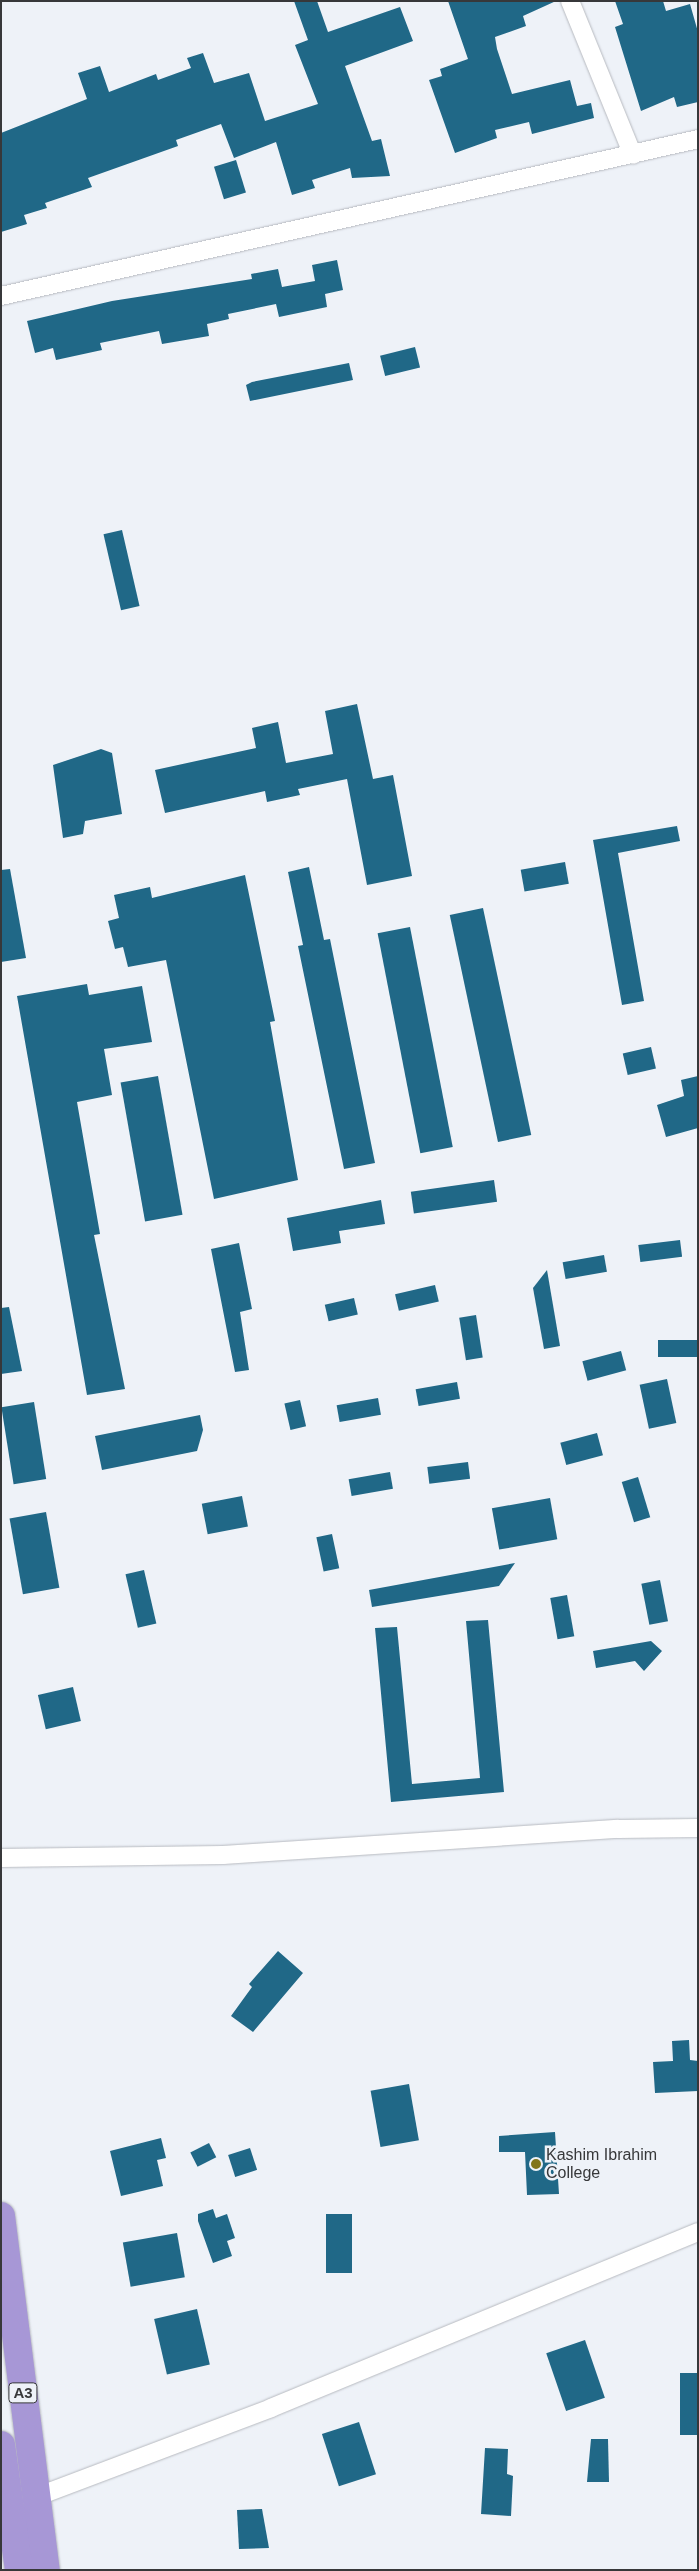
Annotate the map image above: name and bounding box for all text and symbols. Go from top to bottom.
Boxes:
place label: Kashim Ibrahim College [546,2145,657,2183]
marker: Kashim Ibrahim College [530,2158,542,2170]
road number: A3 [8,2380,38,2406]

